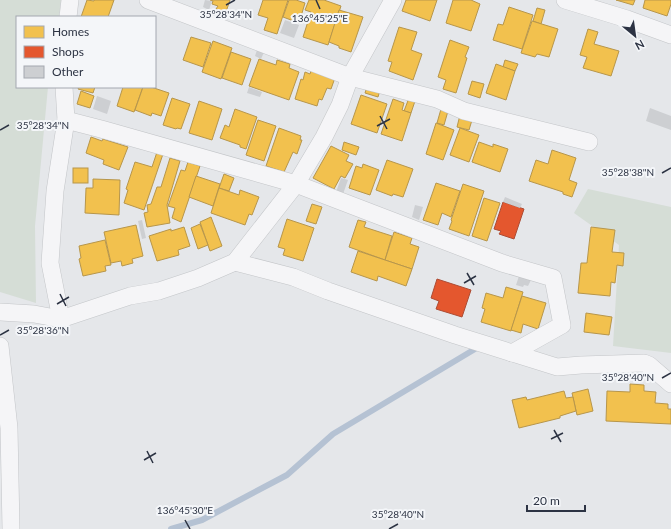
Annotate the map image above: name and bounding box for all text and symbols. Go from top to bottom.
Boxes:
text: 35°28'34"N [200,8,252,20]
text: 136°45'25"E [292,12,348,24]
legend [16,16,156,88]
north arrow [615,16,655,56]
text: Homes [52,24,89,39]
text: N [633,37,647,53]
text: Shops [52,44,84,59]
text: Other [52,64,84,79]
text: 35°28'34"N [17,119,69,131]
text: 35°28'38"N [602,166,654,178]
text: 35°28'36"N [17,324,69,336]
text: 35°28'40"N [602,371,654,383]
scale bar [527,487,585,513]
text: 20 m [533,493,560,508]
text: 136°45'30"E [157,504,213,516]
text: 35°28'40"N [372,508,424,520]

